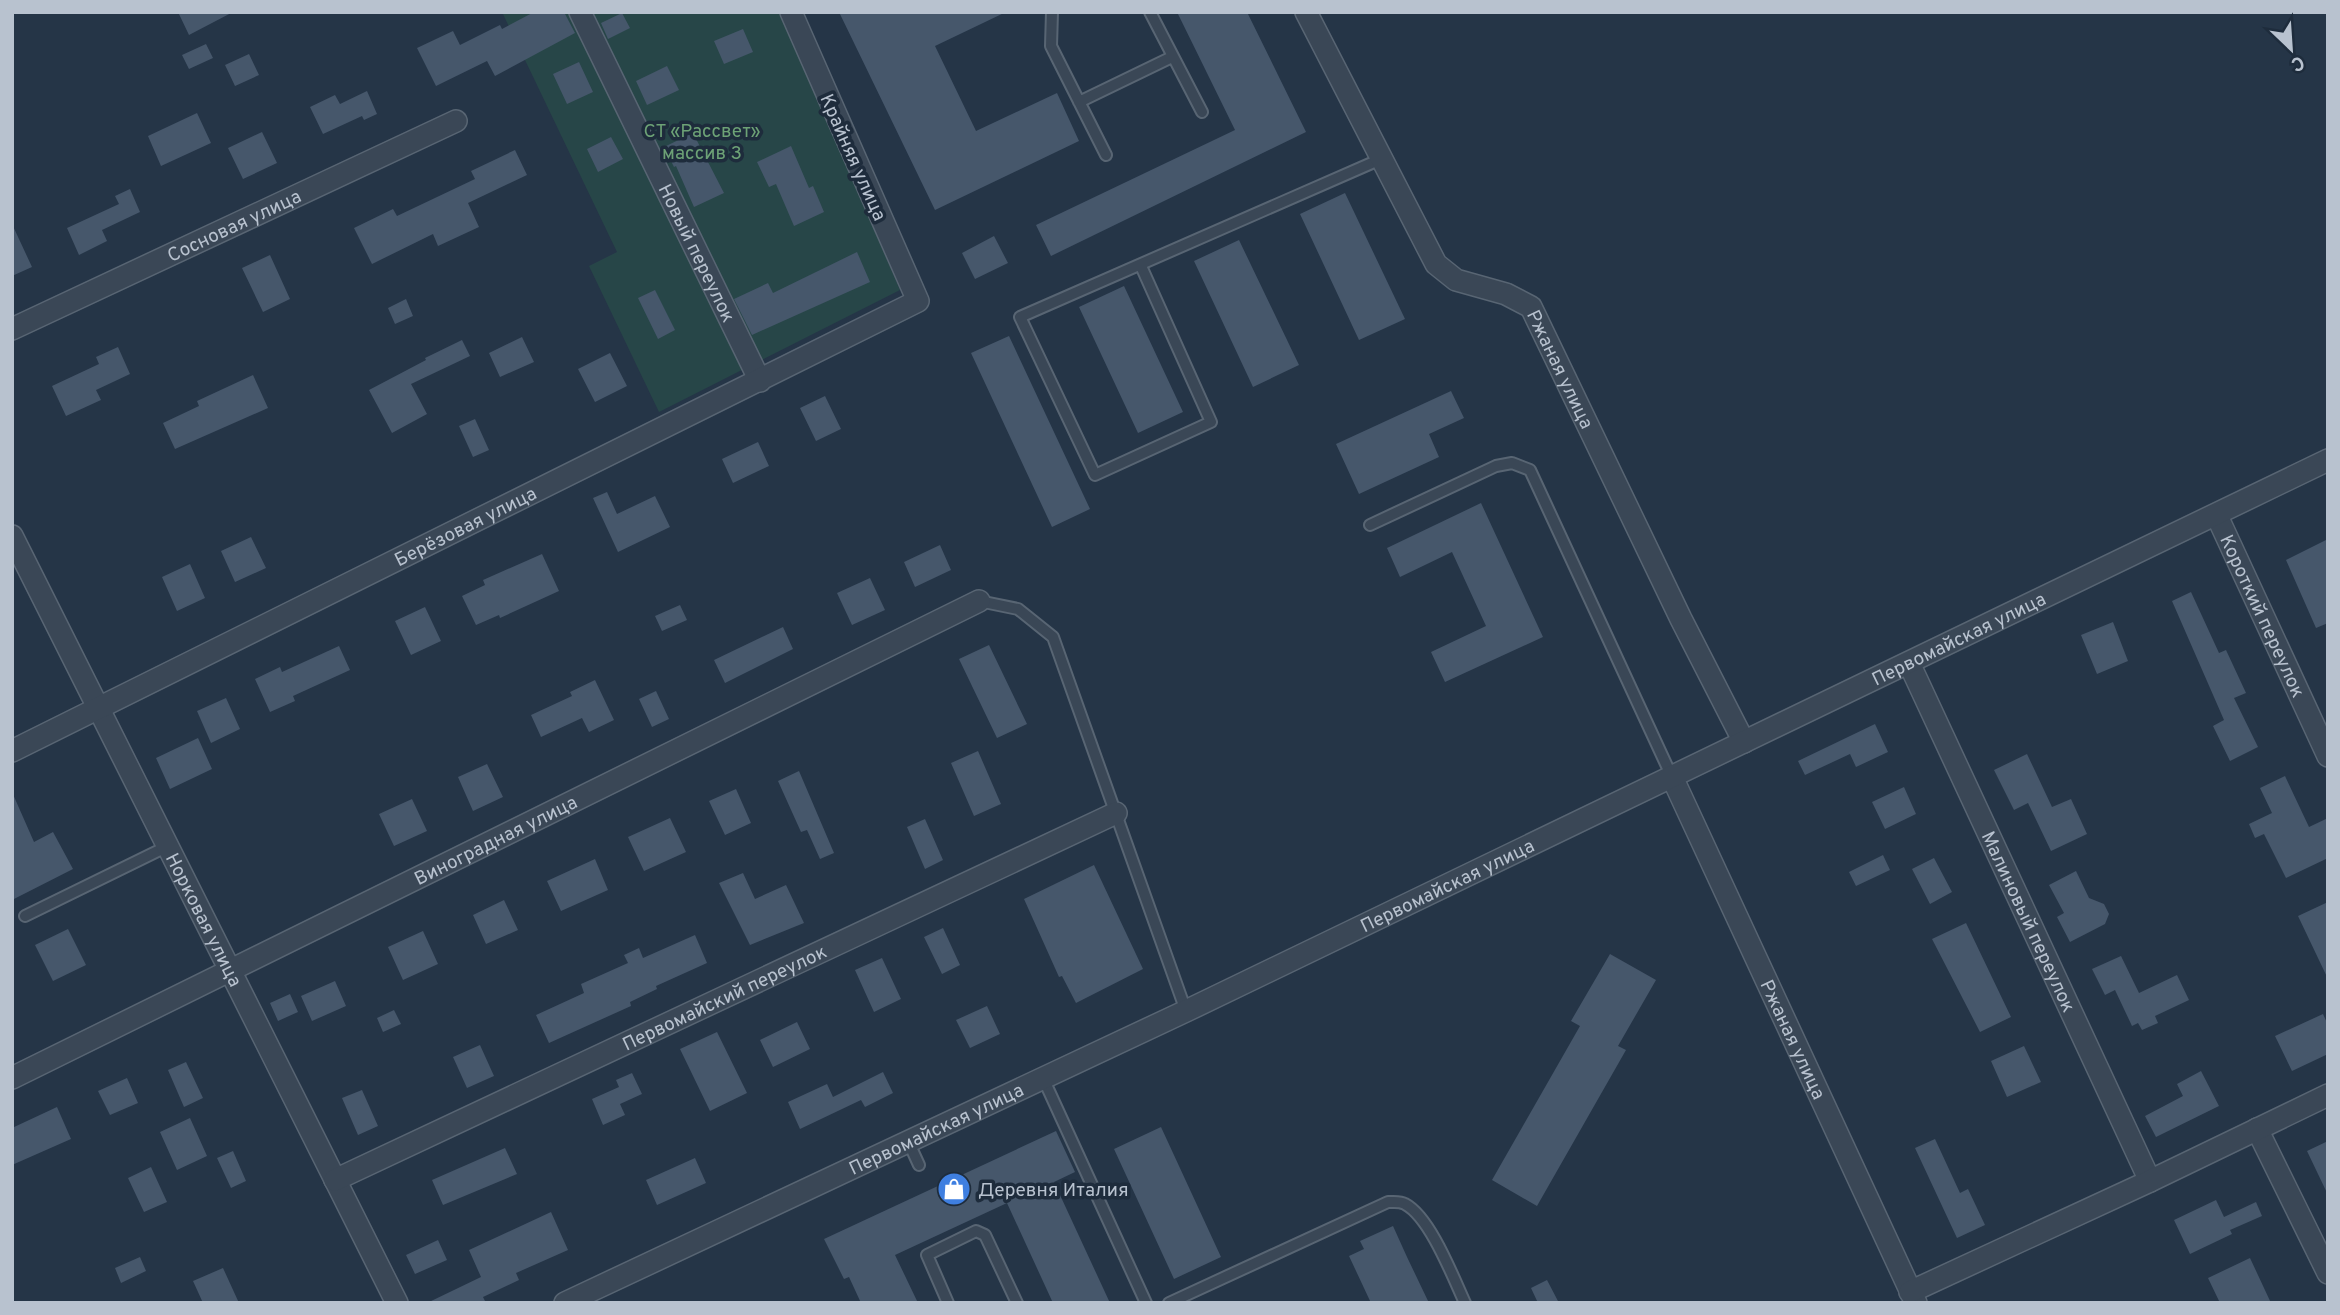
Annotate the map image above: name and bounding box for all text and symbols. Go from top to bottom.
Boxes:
north arrow [2256,14,2326,84]
text: С [2287,49,2308,76]
street label: Крайняя улица [813,91,891,225]
park label: СТ «Рассвет» массив 3 [643,120,761,166]
street label: Новый переулок [652,181,740,327]
street label: Сосновая улица [164,185,306,269]
street label: Ржаная улица [1520,306,1598,433]
street label: Берёзовая улица [391,482,541,573]
street label: Короткий переулок [2213,531,2309,702]
street label: Первомайская улица [1868,588,2050,692]
street label: Виноградная улица [411,791,582,892]
street label: Малиновый переулок [1975,828,2080,1017]
street label: Первомайская улица [1357,835,1539,939]
street label: Норковая улица [159,849,246,991]
street label: Первомайский переулок [619,941,831,1057]
street label: Ржаная улица [1754,976,1830,1104]
street label: Первомайская улица [846,1079,1028,1182]
shop icon: Деревня Италия [935,1170,973,1208]
place label: Деревня Италия [978,1179,1129,1203]

